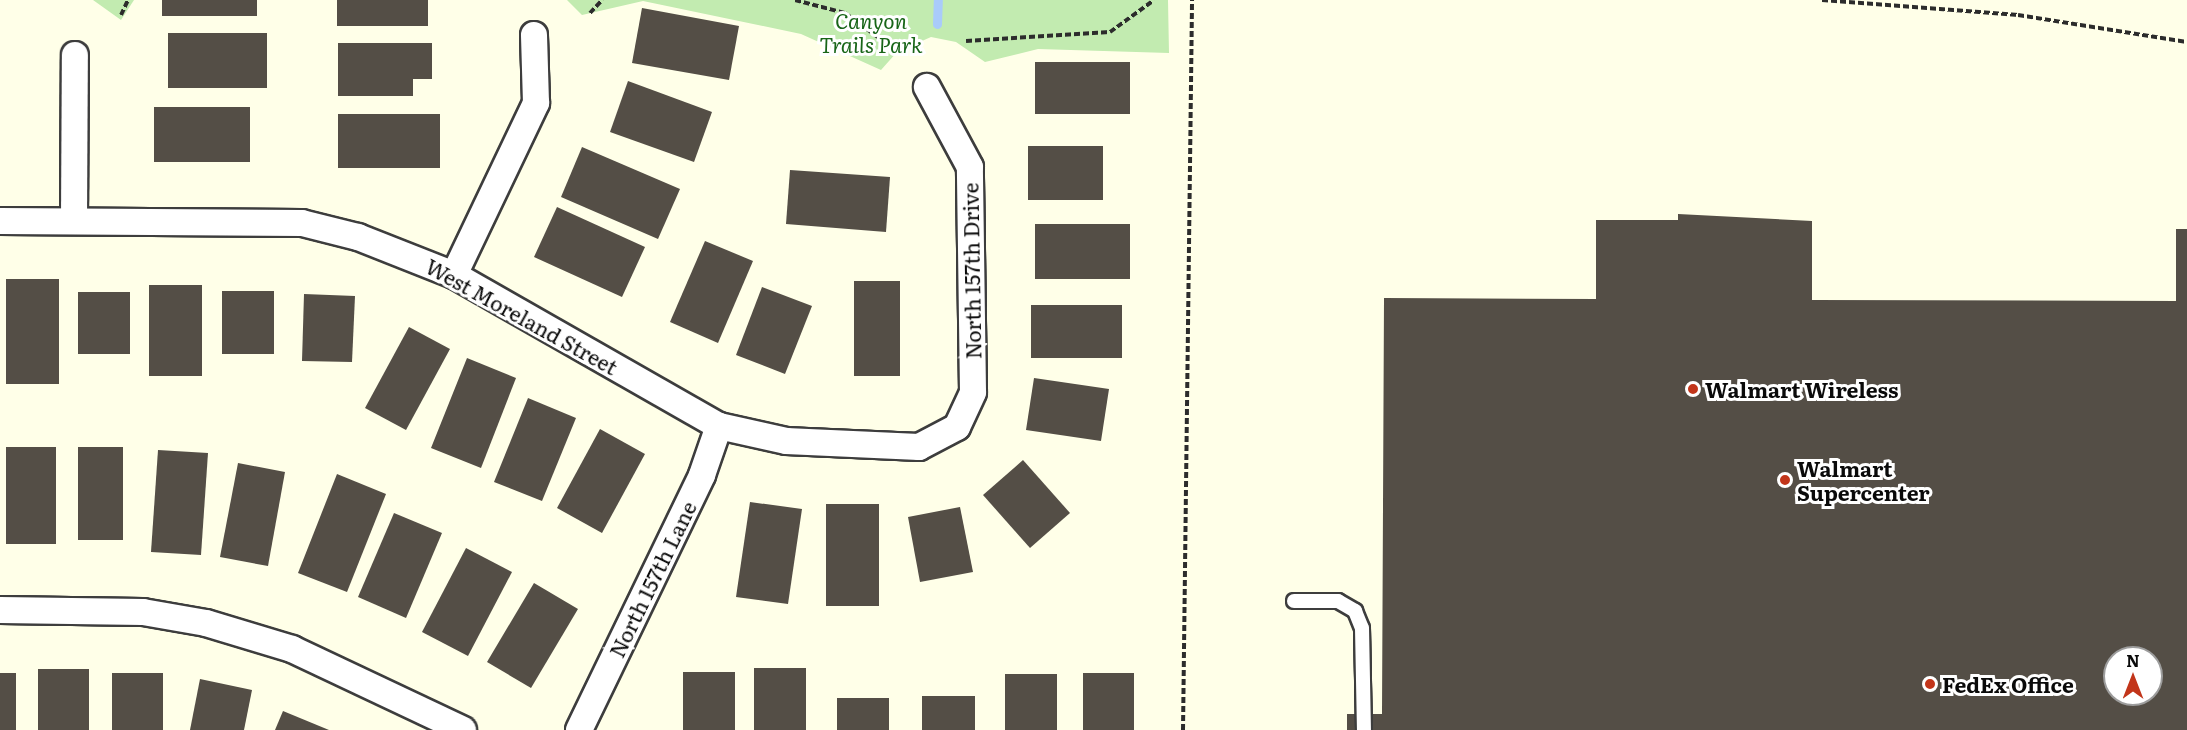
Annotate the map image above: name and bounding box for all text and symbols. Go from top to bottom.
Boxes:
park label: Canyon Trails Park [819,7,923,57]
street label: North 157th Drive [957,182,985,360]
street label: West Moreland Street [422,253,622,379]
place label: Walmart Wireless [1705,376,1899,402]
marker: Walmart Wireless [1686,382,1700,396]
place label: Walmart Supercenter [1797,455,1930,505]
marker: Walmart Supercenter [1778,473,1792,487]
street label: North 157th Lane [603,497,701,661]
north arrow [2103,646,2163,706]
text: N [2126,648,2140,672]
place label: FedEx Office [1942,671,2074,697]
marker: FedEx Office [1923,677,1937,691]

